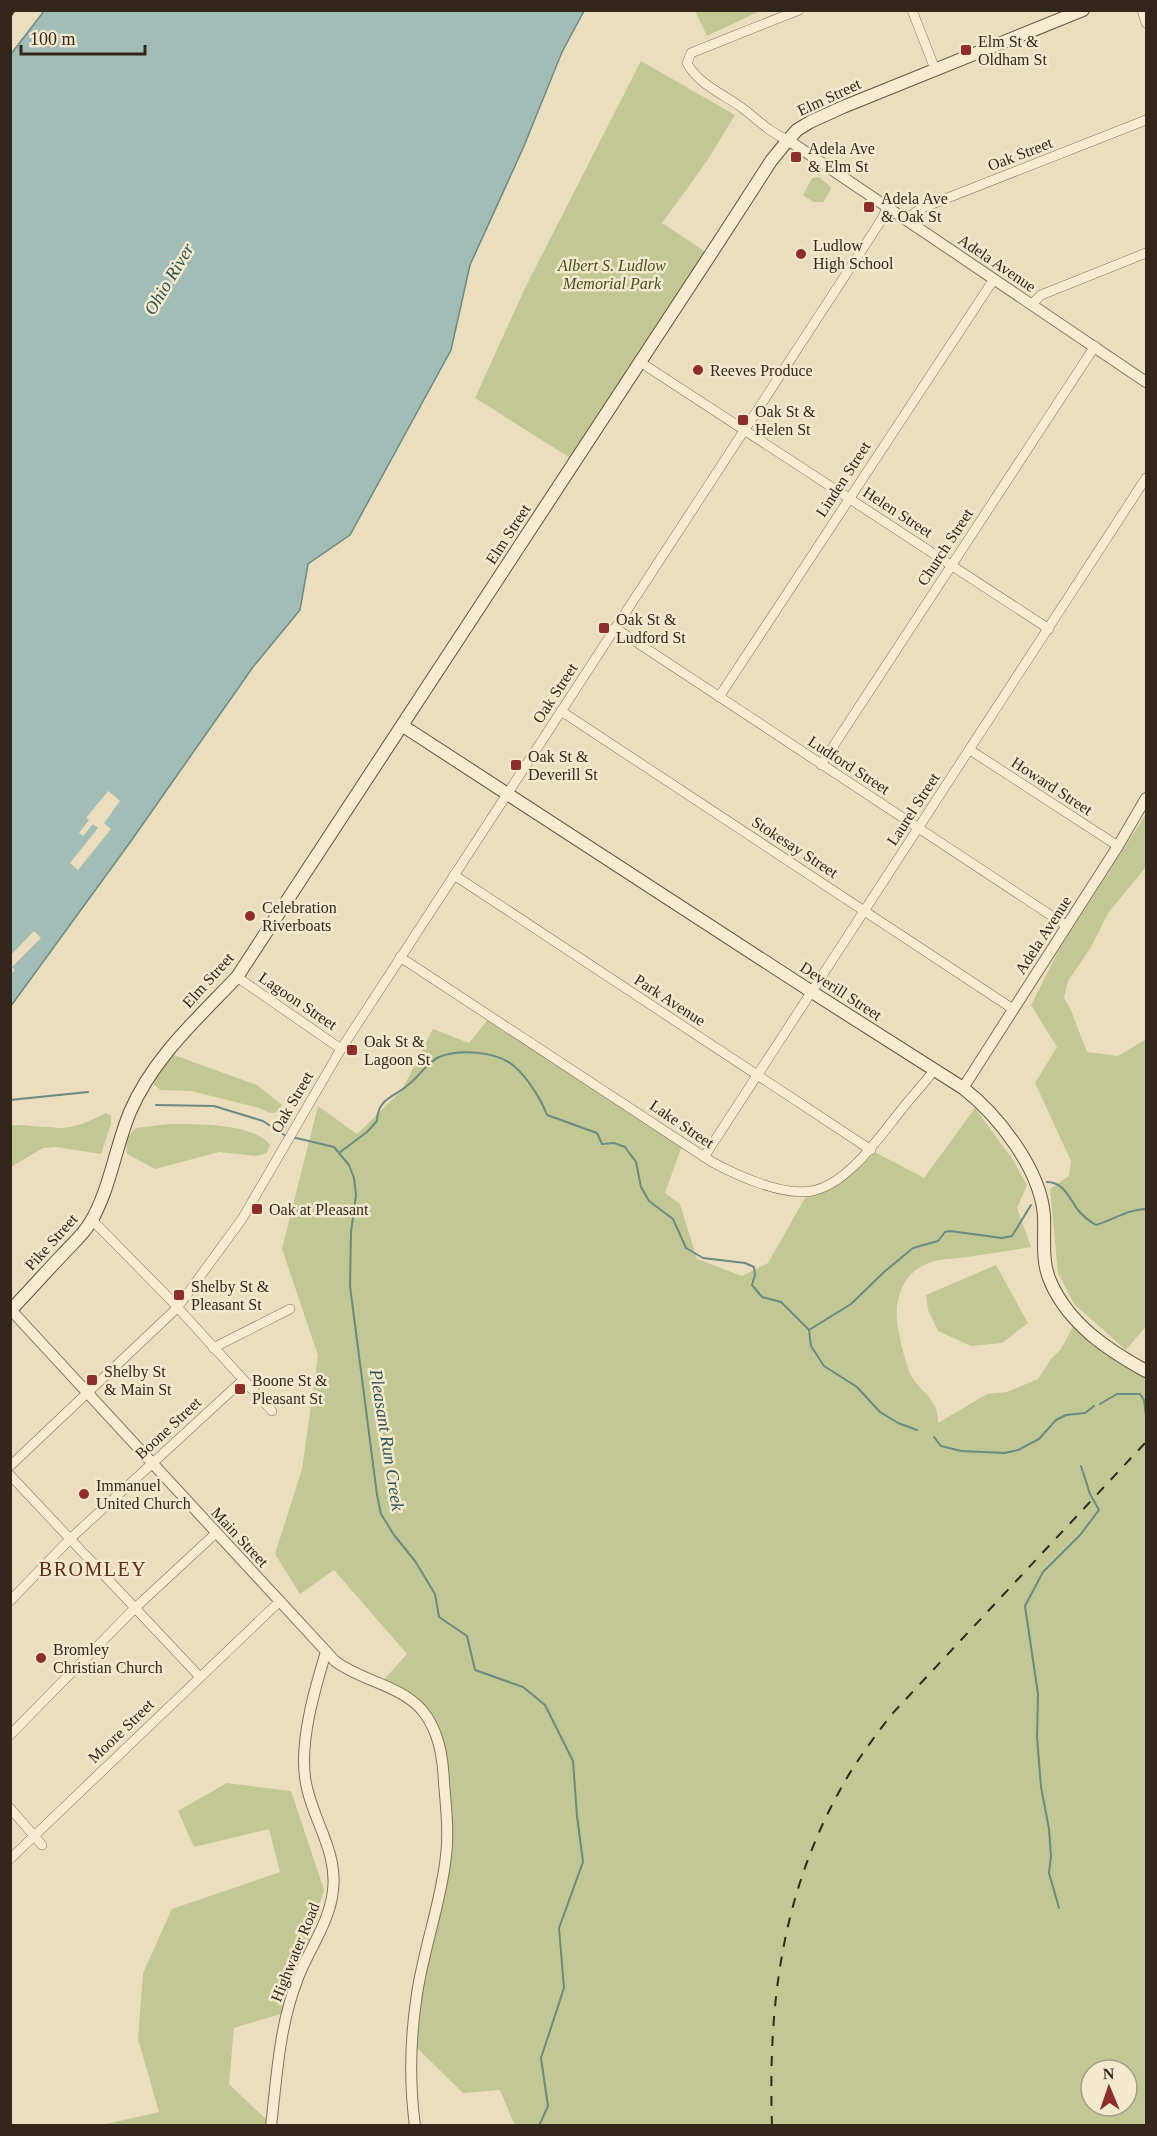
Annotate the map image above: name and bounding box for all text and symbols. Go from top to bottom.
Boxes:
scale bar [21,18,146,56]
text: 100 m [30,29,76,49]
place label: Elm St & Oldham St [978,33,1047,68]
marker: Elm St & Oldham St [959,43,973,57]
street label: Elm Street [795,75,864,119]
street label: Oak Street [985,134,1055,174]
place label: Adela Ave & Elm St [808,140,875,175]
marker: Adela Ave & Elm St [789,150,803,164]
place label: Adela Ave & Oak St [881,190,948,225]
marker: Adela Ave & Oak St [862,200,876,214]
street label: Adela Avenue [955,231,1039,295]
place label: Ludlow High School [813,237,894,273]
water label: Ohio River [140,239,199,318]
marker: Ludlow High School [794,247,808,261]
park label: Albert S. Ludlow Memorial Park [557,257,666,292]
place label: Reeves Produce [710,362,813,379]
marker: Reeves Produce [691,363,705,377]
place label: Oak St & Helen St [755,403,816,438]
marker: Oak St & Helen St [736,413,750,427]
street label: Linden Street [812,438,874,520]
street label: Helen Street [860,483,936,541]
street label: Elm Street [482,500,534,567]
street label: Church Street [914,505,977,589]
place label: Oak St & Ludford St [616,611,686,646]
marker: Oak St & Ludford St [597,621,611,635]
street label: Oak Street [529,659,581,726]
street label: Ludford Street [805,732,893,798]
place label: Oak St & Deverill St [528,748,598,783]
street label: Howard Street [1008,754,1096,819]
marker: Oak St & Deverill St [509,758,523,772]
street label: Laurel Street [883,769,943,848]
street label: Stokesay Street [748,813,842,882]
street label: Adela Avenue [1011,893,1075,977]
place label: Celebration Riverboats [262,899,337,934]
marker: Celebration Riverboats [243,909,257,923]
street label: Elm Street [179,949,237,1011]
street label: Deverill Street [797,958,885,1024]
street label: Lagoon Street [255,969,341,1034]
street label: Park Avenue [631,971,709,1029]
place label: Oak St & Lagoon St [364,1033,431,1069]
marker: Oak St & Lagoon St [345,1043,359,1057]
street label: Oak Street [268,1068,317,1136]
street label: Lake Street [647,1096,718,1152]
place label: Oak at Pleasant [269,1201,369,1218]
marker: Oak at Pleasant [250,1202,264,1216]
street label: Pike Street [21,1210,81,1274]
place label: Shelby St & Pleasant St [191,1278,270,1313]
marker: Shelby St & Pleasant St [172,1288,186,1302]
place label: Shelby St & Main St [104,1363,172,1398]
water label: Pleasant Run Creek [366,1367,408,1513]
place label: Boone St & Pleasant St [252,1372,328,1407]
marker: Shelby St & Main St [85,1373,99,1387]
marker: Boone St & Pleasant St [233,1382,247,1396]
street label: Boone Street [132,1393,205,1463]
place label: Immanuel United Church [96,1477,191,1512]
marker: Immanuel United Church [77,1487,91,1501]
street label: Main Street [208,1504,272,1571]
district label: BROMLEY [39,1558,147,1580]
place label: Bromley Christian Church [53,1641,163,1676]
marker: Bromley Christian Church [34,1651,48,1665]
street label: Moore Street [85,1695,158,1766]
street label: Highwater Road [267,1900,324,2004]
north arrow [1079,2058,1139,2118]
text: N [1102,2065,1115,2082]

